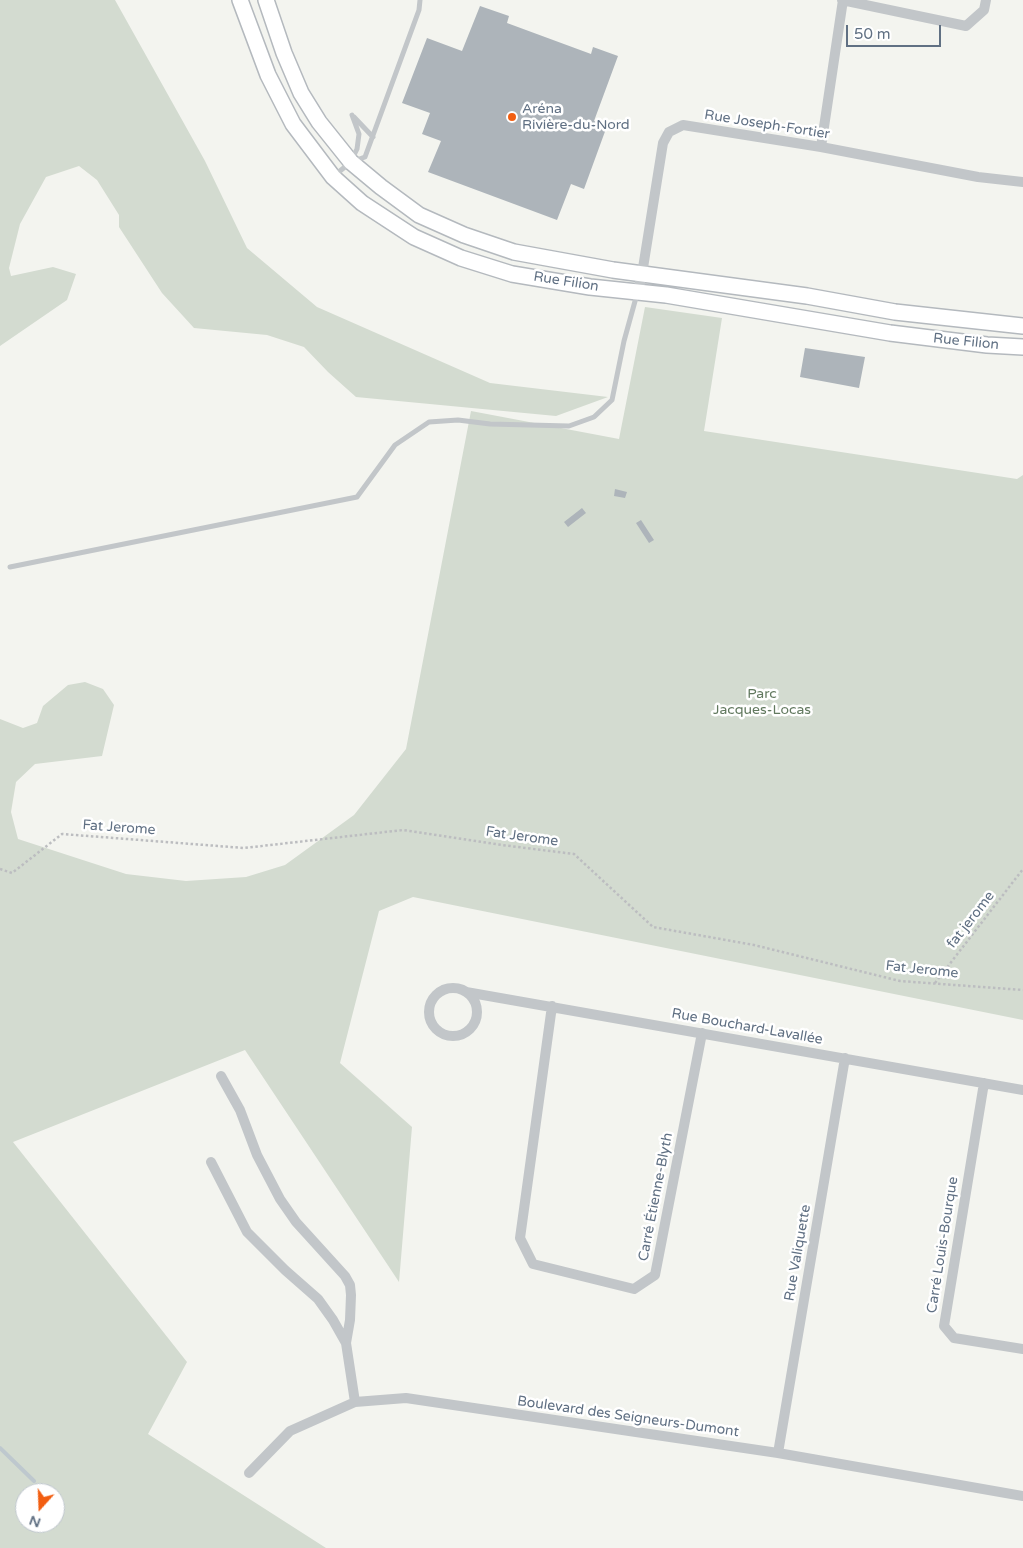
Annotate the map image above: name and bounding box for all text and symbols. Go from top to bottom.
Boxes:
scale bar [848,15,943,47]
text: 50 m [854,25,891,43]
place label: Aréna Rivière-du-Nord [522,101,630,134]
street label: Rue Joseph-Fortier [703,107,831,143]
marker: Aréna Rivière-du-Nord [506,111,518,123]
street label: Rue Filion [532,269,600,295]
street label: Rue Filion [932,330,1000,354]
park label: Parc Jacques-Locas [713,686,811,719]
street label: Fat Jerome [82,817,156,839]
street label: Fat Jerome [485,824,559,850]
street label: fat jerome [944,888,998,952]
street label: Fat Jerome [885,958,959,982]
street label: Rue Bouchard-Lavallée [670,1005,824,1049]
street label: Carré Étienne-Blyth [635,1131,677,1263]
street label: Carré Louis-Bourque [924,1176,962,1314]
street label: Rue Valiquette [781,1203,815,1303]
street label: Boulevard des Seigneurs-Dumont [516,1393,740,1441]
north arrow [15,1483,65,1533]
text: N [27,1512,43,1532]

